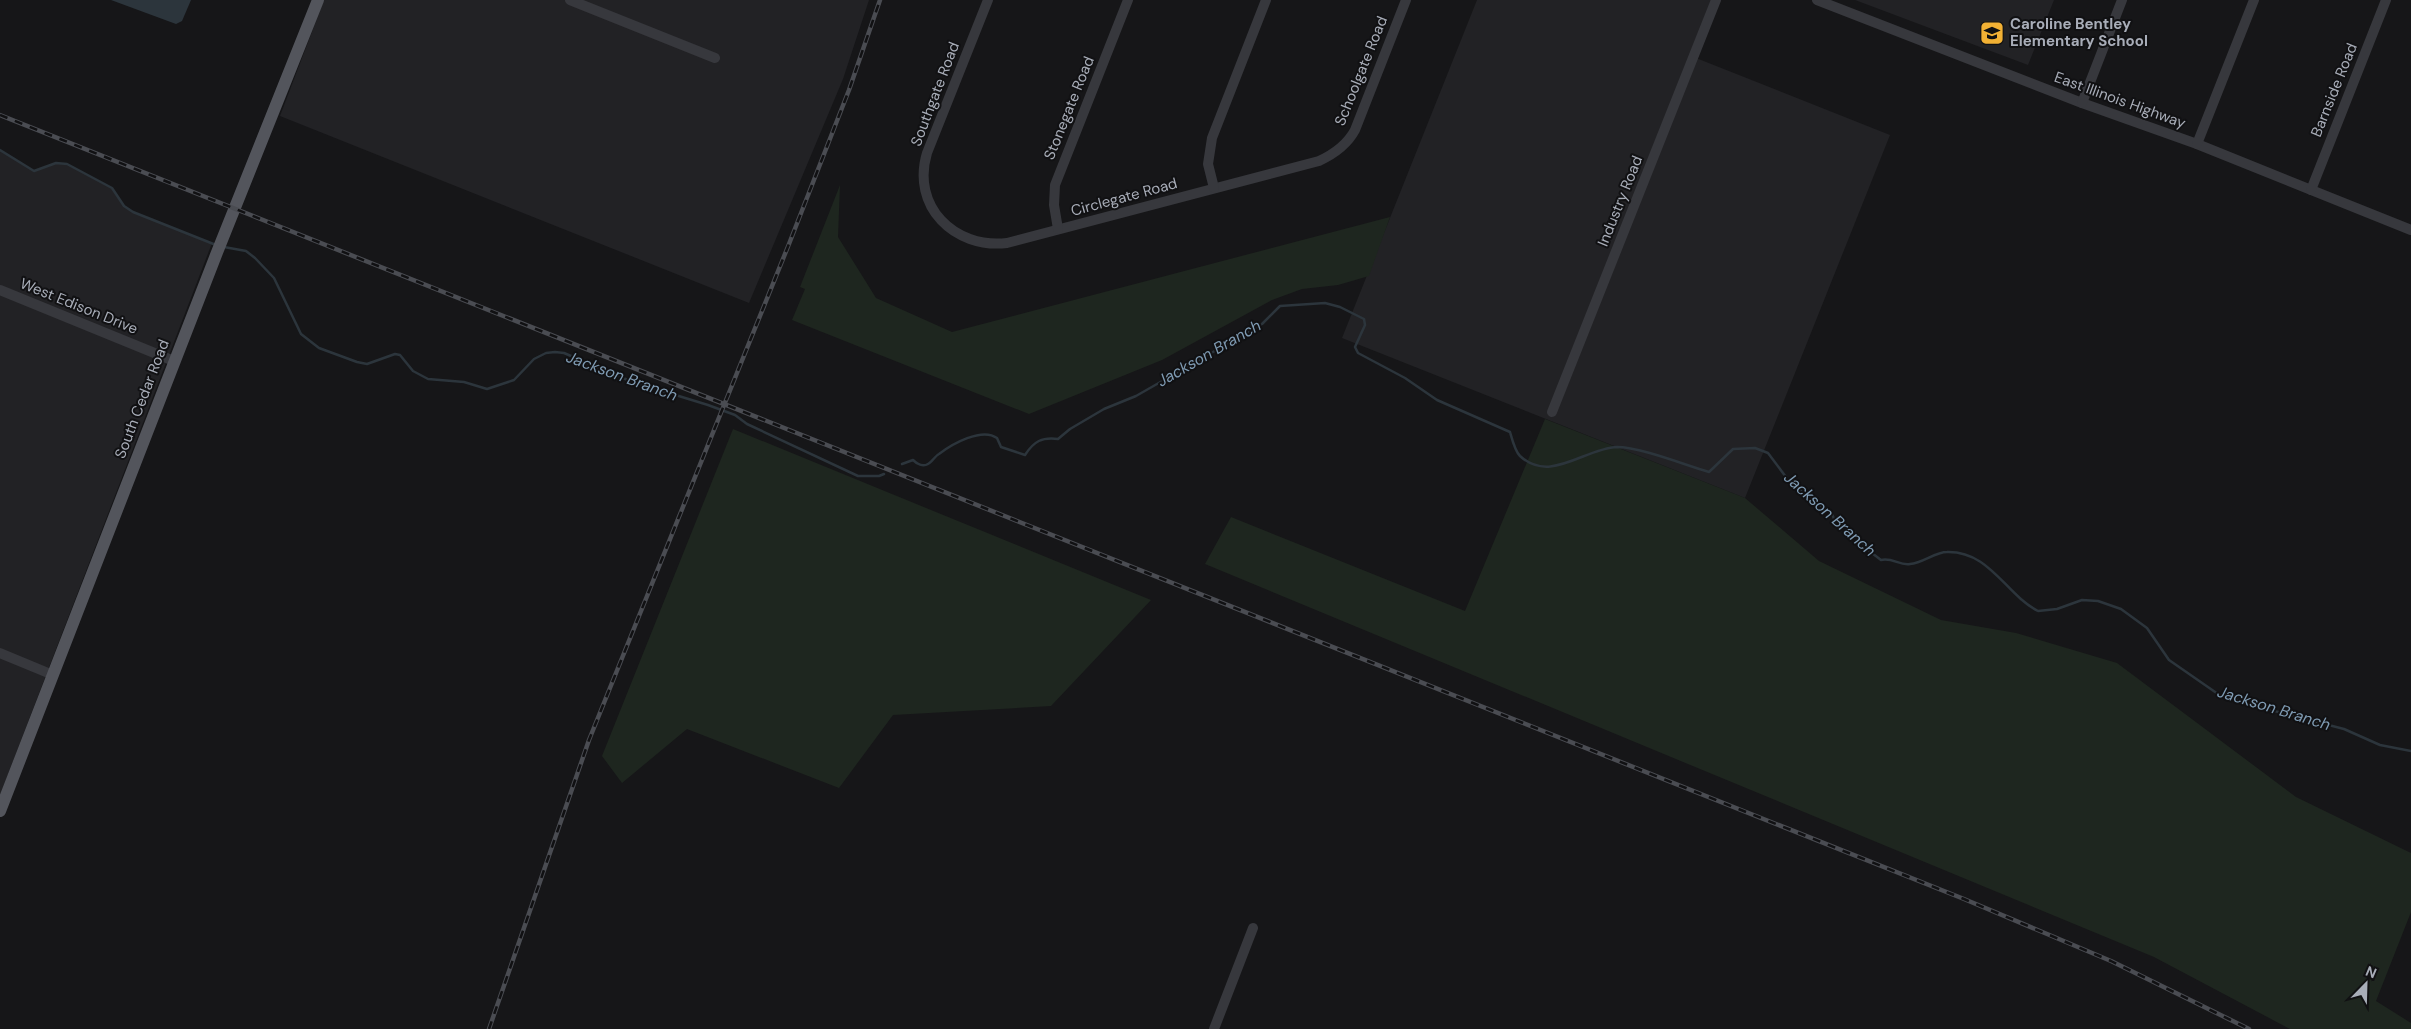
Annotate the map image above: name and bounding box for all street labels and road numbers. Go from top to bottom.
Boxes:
street label: Schoolgate Road [1330,13,1392,129]
street label: Southgate Road [906,39,964,149]
street label: Barnside Road [2306,40,2362,140]
street label: Stonegate Road [1039,53,1099,163]
street label: East Illinois Highway [2052,67,2189,133]
street label: Industry Road [1593,153,1647,249]
street label: Circlegate Road [1069,173,1179,221]
street label: West Edison Drive [17,273,141,339]
street label: South Cedar Road [110,337,174,461]

